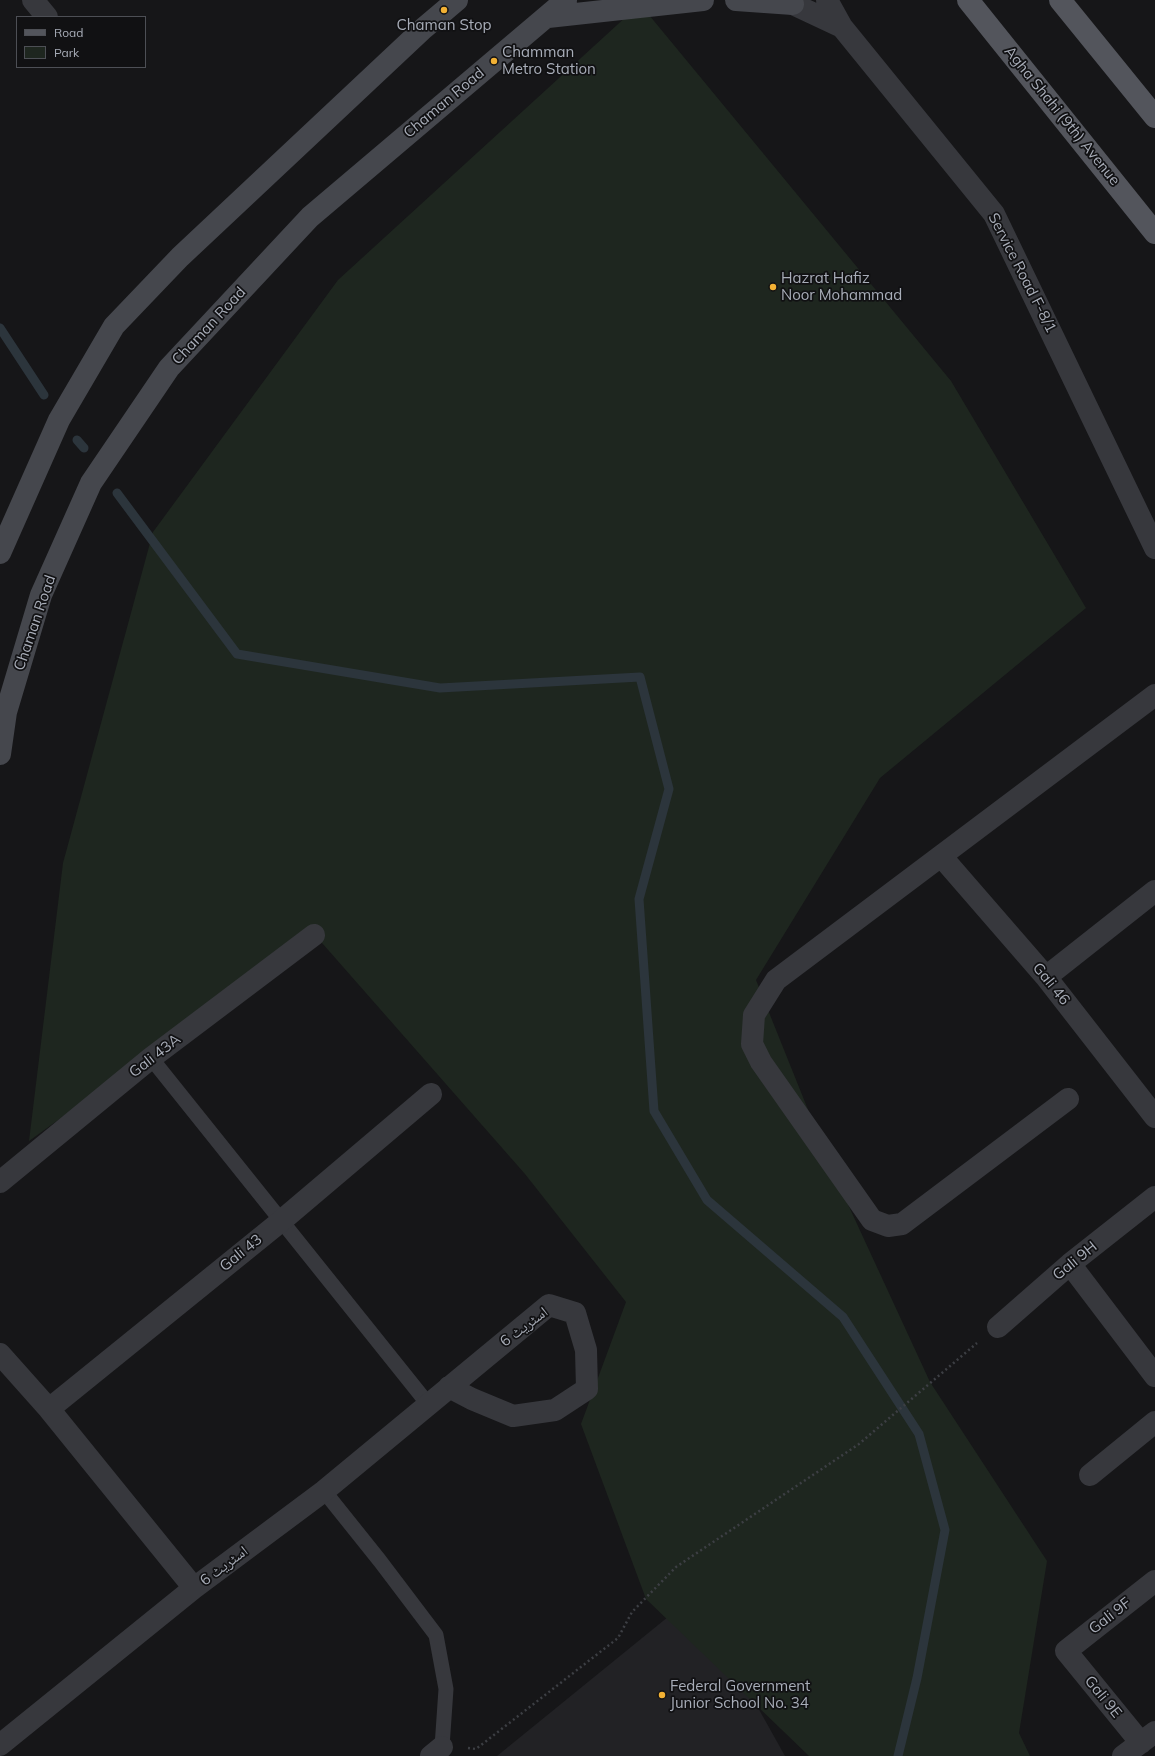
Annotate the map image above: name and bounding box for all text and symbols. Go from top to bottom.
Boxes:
marker: Chaman Stop [439,5,449,15]
legend [16,16,146,68]
place label: Chaman Stop [397,16,491,34]
text: Road [54,25,83,40]
place label: Chamman Metro Station [502,43,596,78]
street label: Agha Shahi (9th) Avenue [1000,43,1124,189]
text: Park [54,45,79,60]
marker: Chamman Metro Station [489,56,499,66]
street label: Chaman Road [400,64,488,142]
street label: Service Road F-8/1 [984,210,1060,336]
place label: Hazrat Hafiz Noor Mohammad [781,269,902,304]
marker: Hazrat Hafiz Noor Mohammad [768,282,778,292]
street label: Chaman Road [168,283,250,369]
street label: Chaman Road [10,573,60,673]
street label: Gali 46 [1029,959,1073,1009]
street label: Gali 43A [126,1030,184,1082]
street label: Gali 43 [216,1231,266,1275]
street label: Gali 9H [1049,1238,1101,1284]
street label: اسٹریٹ 6 [497,1303,551,1351]
street label: اسٹریٹ 6 [197,1542,251,1590]
street label: Gali 9F [1085,1594,1135,1638]
street label: Gali 9E [1081,1672,1125,1722]
place label: Federal Government Junior School No. 34 [670,1677,810,1712]
marker: Federal Government Junior School No. 34 [657,1690,667,1700]

